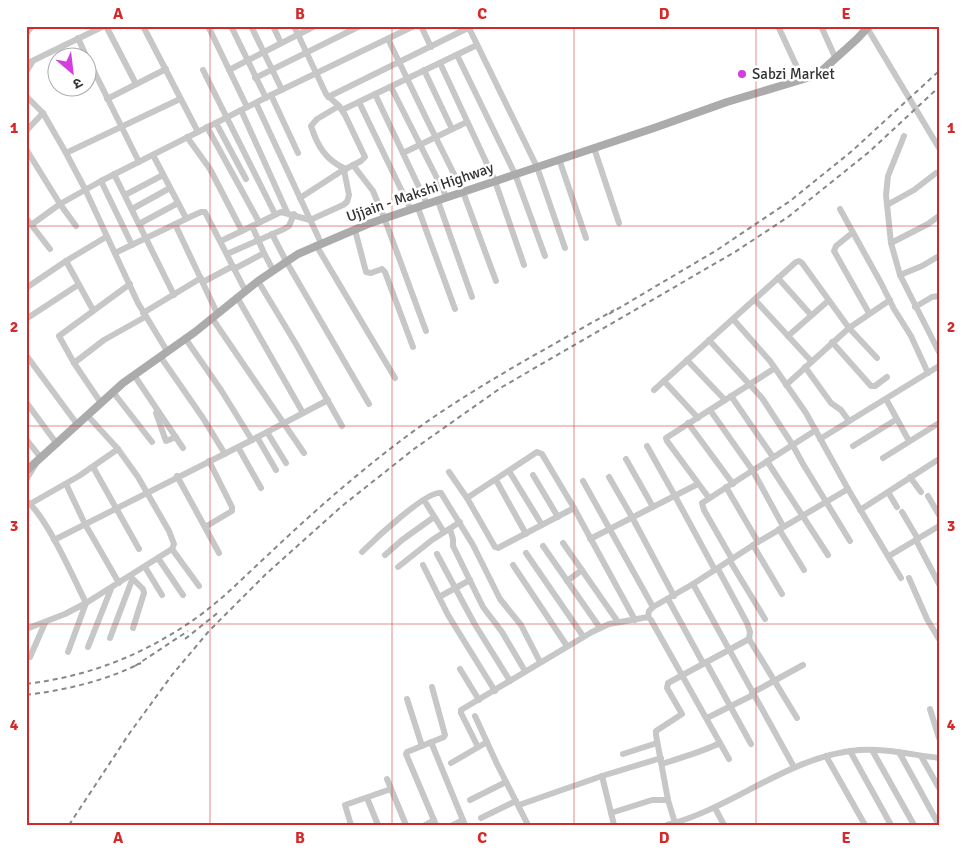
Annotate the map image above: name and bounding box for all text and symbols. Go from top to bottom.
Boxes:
text: A [113,4,124,24]
text: B [295,4,305,24]
text: C [477,4,487,24]
text: D [659,4,670,24]
text: E [841,4,851,24]
north arrow [48,48,98,98]
place label: Sabzi Market [752,65,835,83]
marker: Sabzi Market [736,68,748,80]
text: उ [70,74,85,93]
text: 1 [10,118,19,138]
text: 1 [947,118,956,138]
street label: Ujjain - Makshi Highway [344,158,496,226]
text: 2 [10,317,18,337]
text: 2 [947,317,955,337]
text: 3 [10,516,18,536]
text: 3 [947,516,955,536]
text: 4 [10,715,19,735]
text: 4 [947,715,956,735]
text: A [113,828,124,848]
text: B [295,828,305,848]
text: C [477,828,487,848]
text: D [659,828,670,848]
text: E [841,828,851,848]

